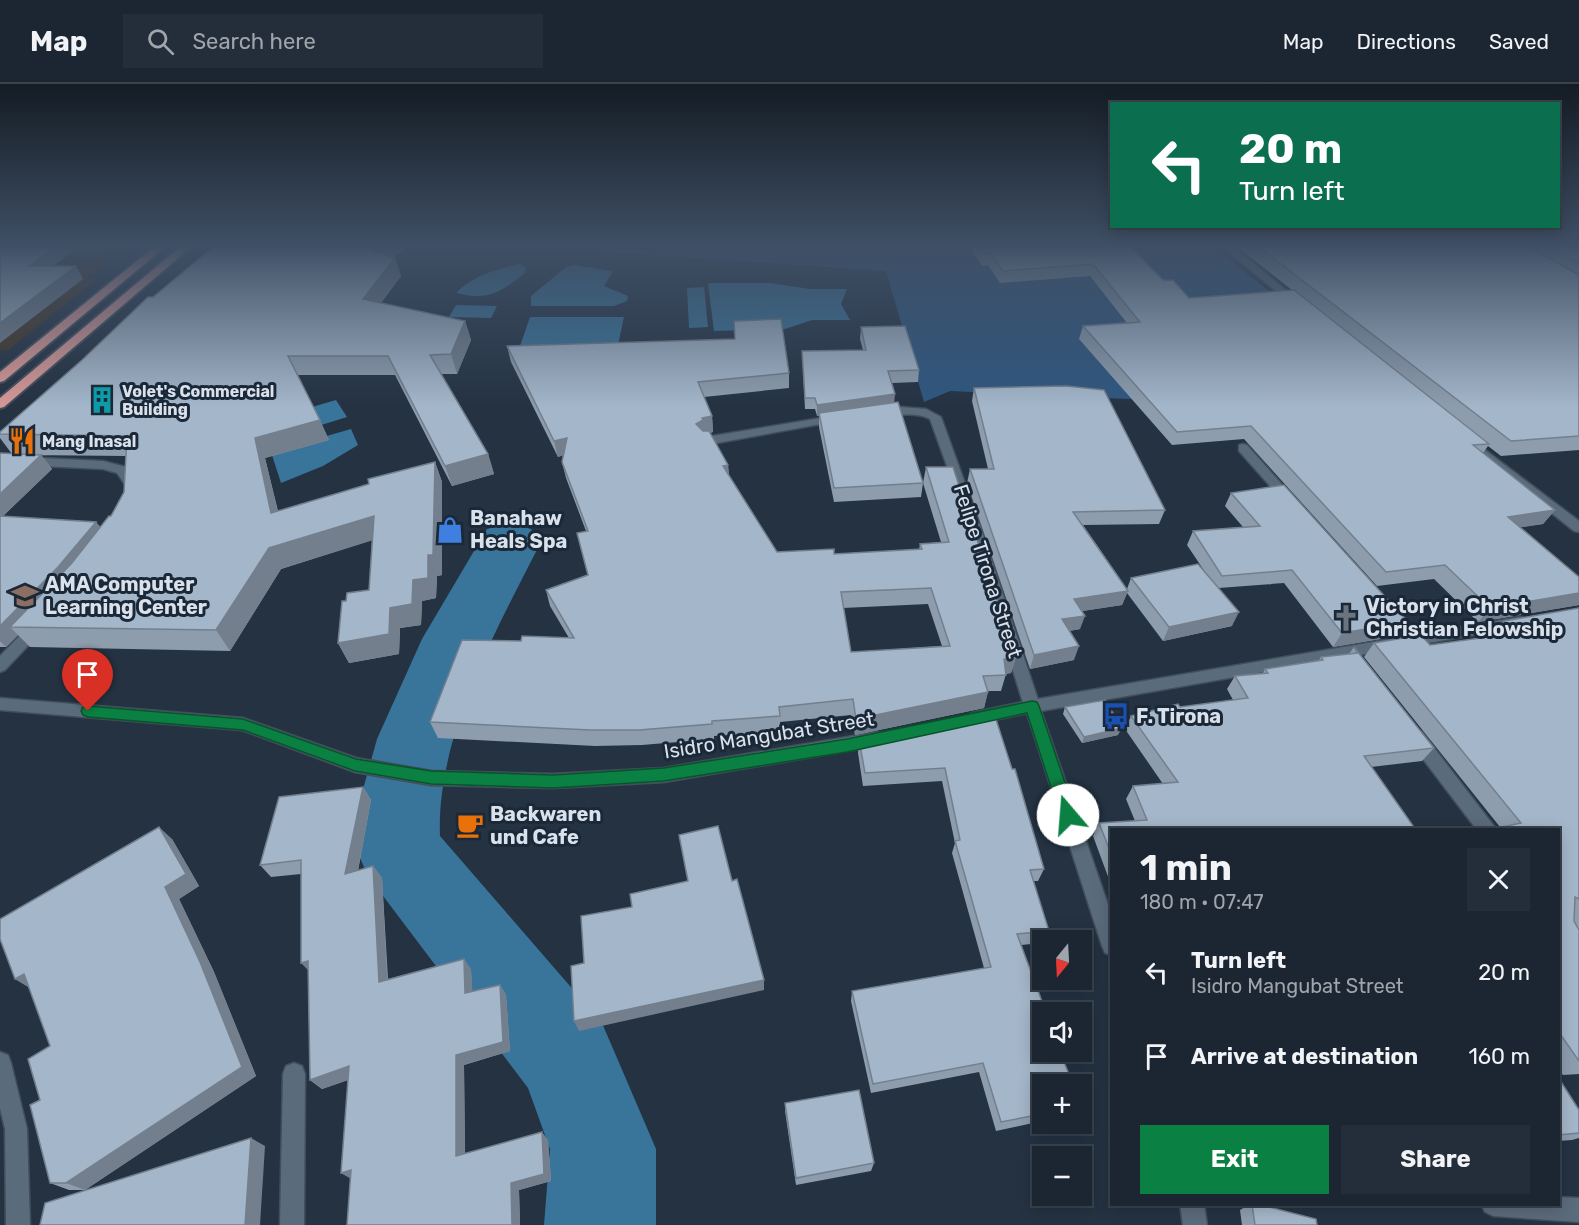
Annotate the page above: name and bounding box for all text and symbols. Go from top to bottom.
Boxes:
search box [123,14,543,68]
text: Map [30,25,87,58]
icon: search [144,25,177,58]
text: Search here [192,28,316,55]
text: Map [1283,29,1324,54]
text: Directions [1357,29,1456,54]
text: Saved [1489,29,1549,54]
text: 20 m [1239,124,1342,174]
icon: left [1140,126,1218,204]
text: Turn left [1239,175,1344,207]
place label: Volet's Commercial Building [122,382,274,419]
building icon: Volet's Commercial Building [87,385,117,415]
restaurant icon: Mang Inasal [7,426,37,456]
place label: Mang Inasal [42,432,136,451]
street label: Felipe Tirona Street [949,481,1027,661]
place label: Banahaw Heals Spa [470,506,567,553]
shop icon: Banahaw Heals Spa [435,515,465,545]
place label: AMA Computer Learning Center [45,572,207,619]
school or university icon: AMA Computer Learning Center [10,581,40,611]
place label: Victory in Christ Christian Felowship [1366,594,1563,641]
church icon: Victory in Christ Christian Felowship [1331,603,1361,633]
pin [62,649,113,711]
icon: arrive [71,658,104,691]
bus stop icon: F. Tirona [1101,701,1131,731]
place label: F. Tirona [1136,704,1221,728]
street label: Isidro Mangubat Street [662,706,876,763]
position arrow [1036,783,1100,847]
place label: Backwaren und Cafe [490,802,601,849]
cafe icon: Backwaren und Cafe [455,810,485,840]
text: 1 min [1140,846,1232,889]
button: close [1467,848,1530,911]
text: 180 m · 07:47 [1140,890,1263,914]
north arrow [1032,930,1092,990]
map controls [1032,930,1092,1206]
text: Turn left [1191,947,1286,974]
icon: left [1140,956,1173,989]
text: 20 m [1478,959,1530,986]
text: Isidro Mangubat Street [1191,974,1404,998]
button: sound [1032,1002,1092,1062]
icon: arrive [1140,1040,1173,1073]
text: Arrive at destination [1191,1043,1418,1070]
text: 160 m [1468,1043,1530,1070]
button: + [1032,1074,1092,1134]
button: Exit [1140,1125,1329,1194]
button: Share [1341,1125,1530,1194]
button: − [1032,1146,1092,1206]

